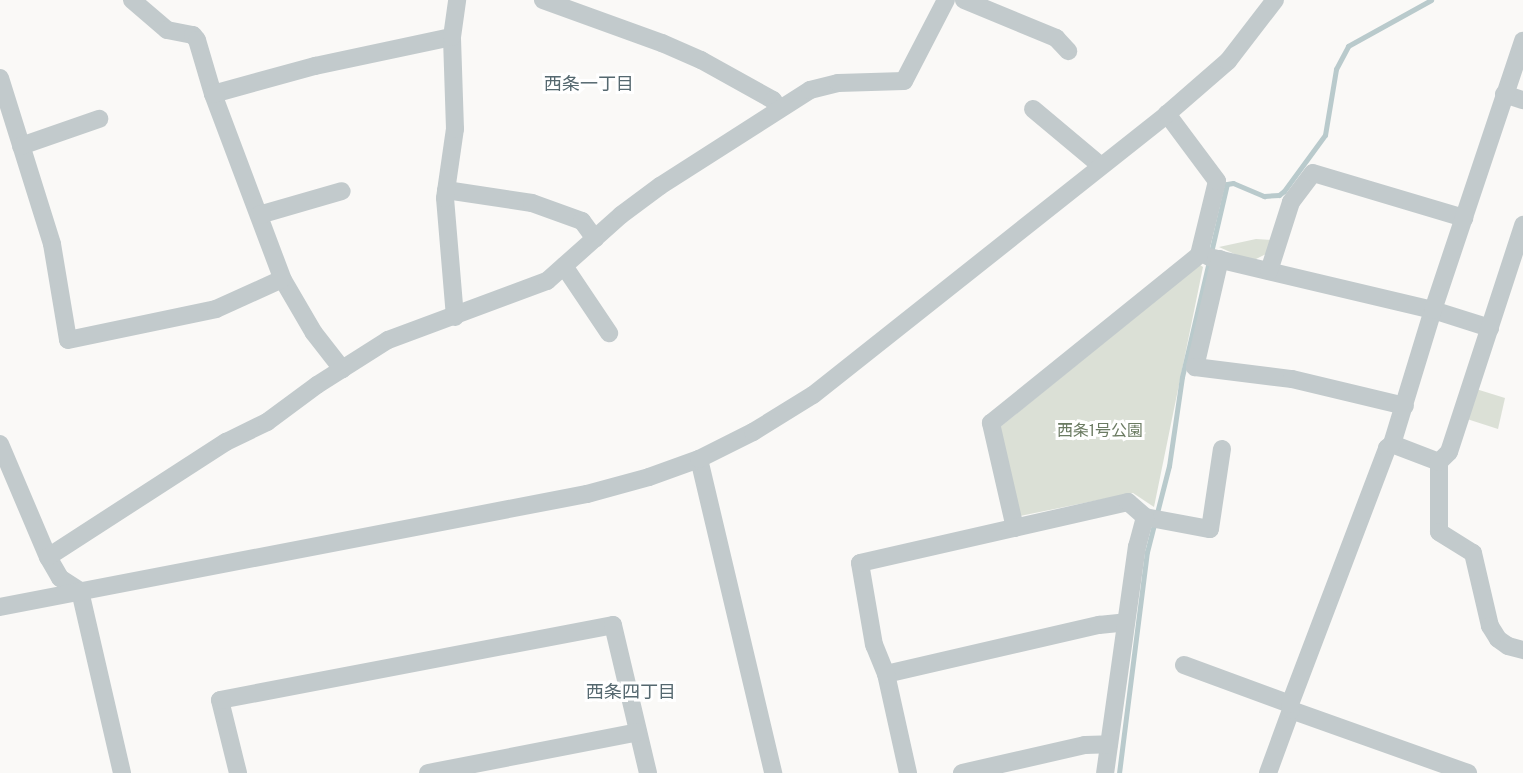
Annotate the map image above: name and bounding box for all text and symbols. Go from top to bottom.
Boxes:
district label: 西条一丁目 [544,75,634,97]
park label: 西条1号公園 [1057,422,1143,442]
district label: 西条四丁目 [586,683,676,705]

